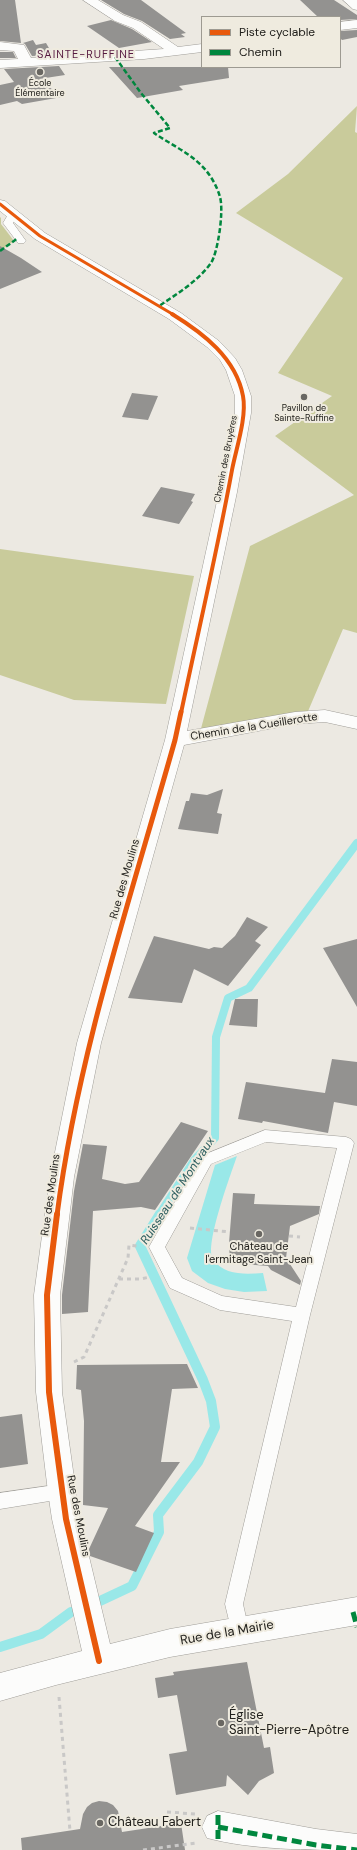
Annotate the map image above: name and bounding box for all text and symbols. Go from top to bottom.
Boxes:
legend [201,16,341,68]
text: Piste cyclable [239,24,315,40]
text: Chemin [239,44,282,60]
district label: SAINTE-RUFFINE [37,48,135,62]
marker: École Élémentaire [35,67,45,77]
place label: École Élémentaire [15,79,65,100]
marker: Pavillon de Sainte-Ruffine [299,392,309,402]
place label: Pavillon de Sainte-Ruffine [274,404,334,425]
street label: Chemin des Bruyères [212,415,240,503]
street label: Chemin de la Cueillerotte [189,710,319,744]
street label: Rue des Moulins [107,837,143,921]
water label: Ruisseau de Montvaux [138,1135,218,1247]
street label: Rue des Moulins [39,1153,63,1237]
marker: Château de l'ermitage Saint-Jean [254,1229,264,1239]
place label: Château de l'ermitage Saint-Jean [205,1240,313,1266]
street label: Rue des Moulins [64,1474,92,1558]
street label: Rue de la Mairie [179,1617,275,1649]
place label: Église Saint-Pierre-Apôtre [229,1708,349,1739]
marker: Église Saint-Pierre-Apôtre [216,1718,226,1728]
place label: Château Fabert [108,1815,201,1831]
marker: Château Fabert [95,1818,105,1828]

